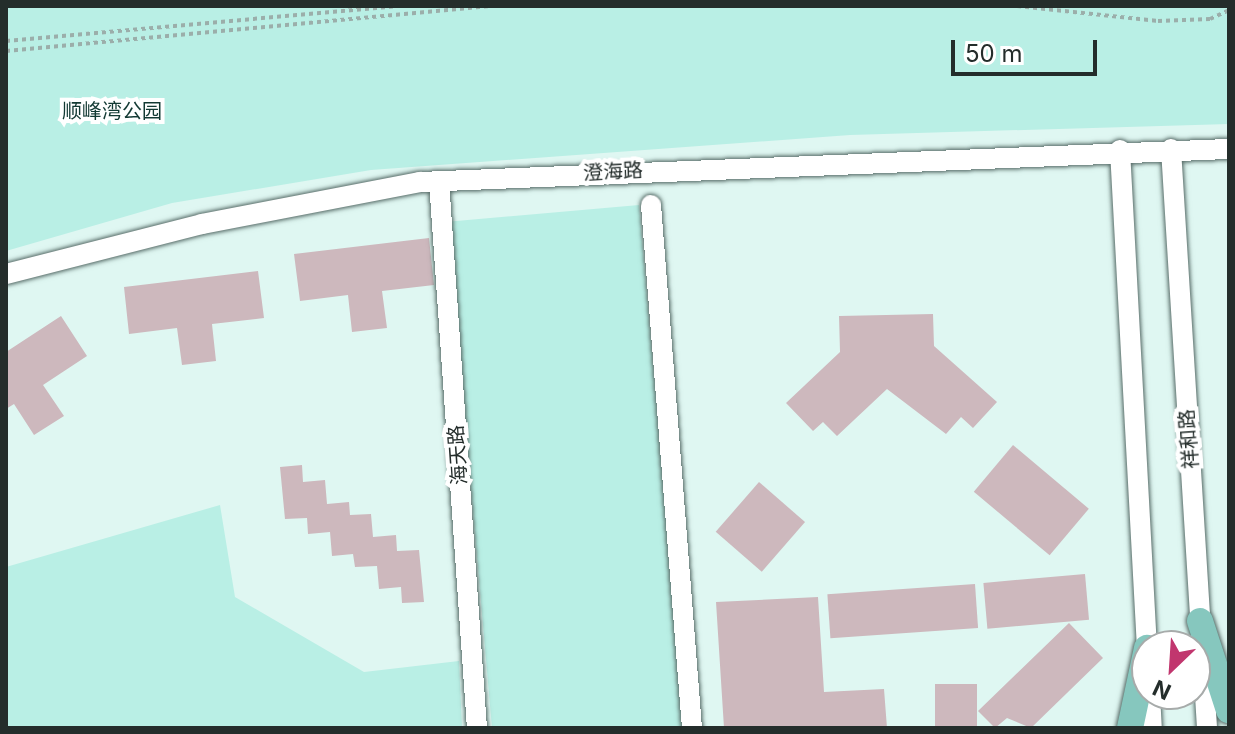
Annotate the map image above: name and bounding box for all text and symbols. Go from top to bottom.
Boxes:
scale bar [955,24,1101,74]
text: 50 m [965,39,1023,68]
park label: 顺峰湾公园 [62,99,162,123]
street label: 澄海路 [582,158,644,186]
street label: 祥和路 [1175,408,1203,470]
street label: 海天路 [444,424,472,486]
north arrow [1131,630,1211,710]
text: N [1149,675,1175,705]

